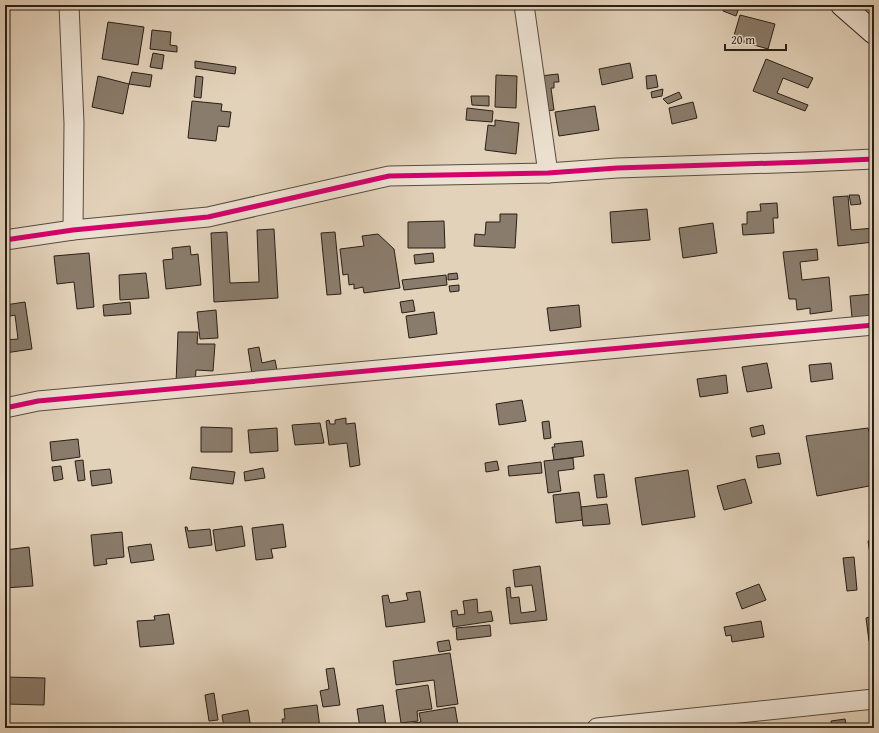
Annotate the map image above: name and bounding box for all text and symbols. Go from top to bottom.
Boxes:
scale bar [725,26,786,52]
text: 20 m [731,31,755,48]

